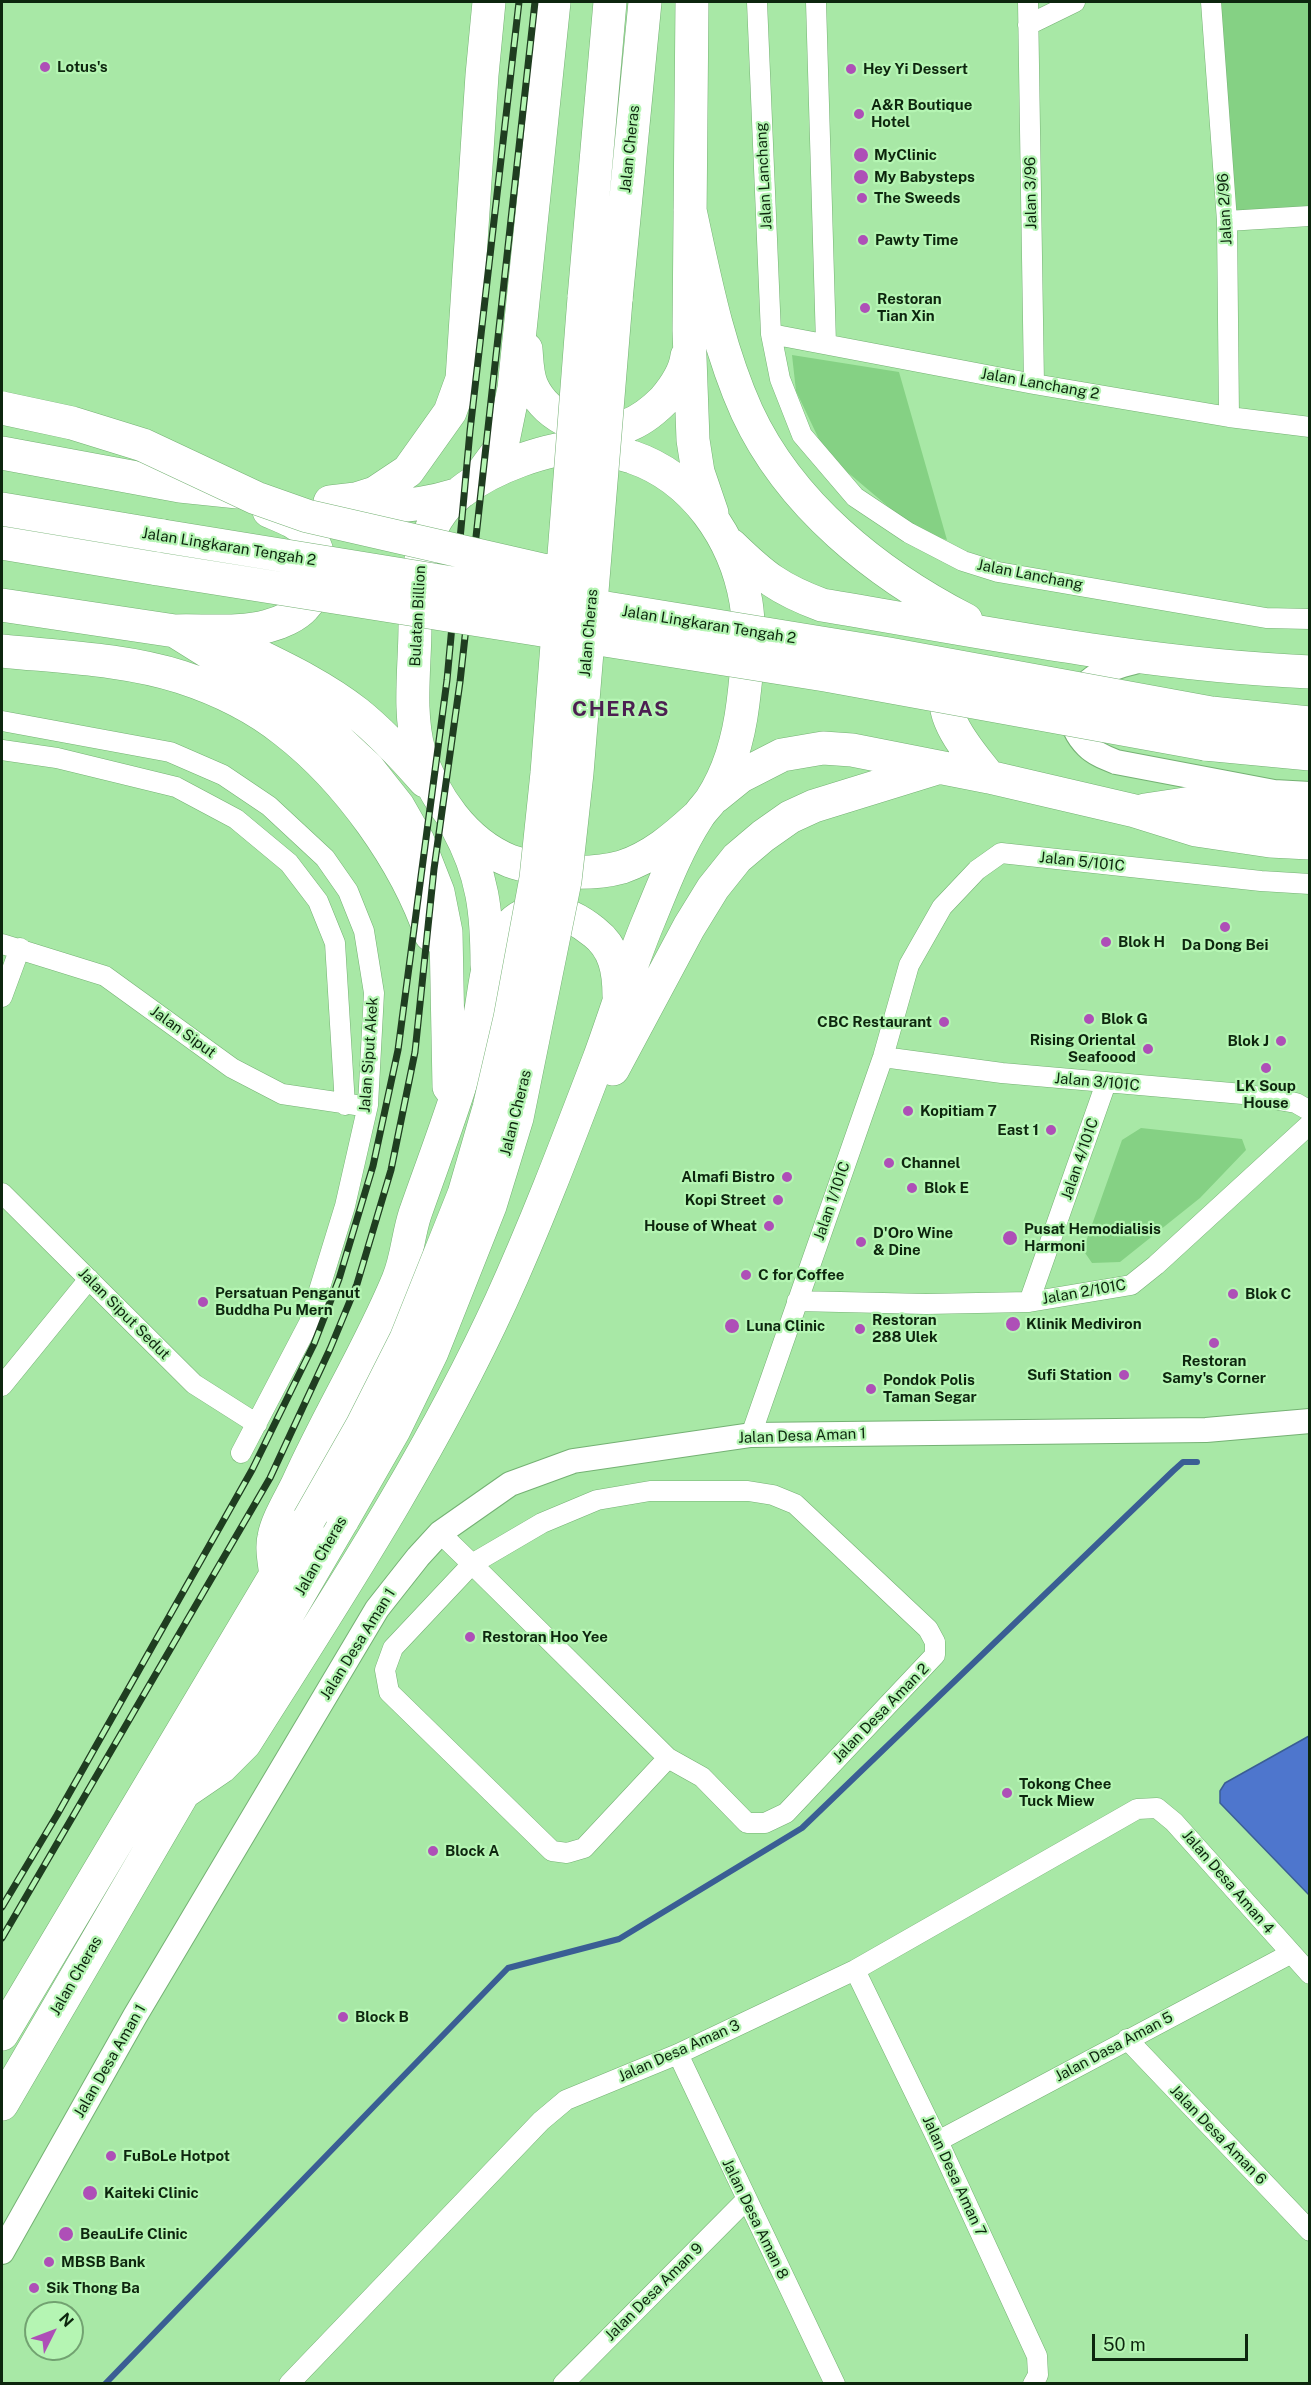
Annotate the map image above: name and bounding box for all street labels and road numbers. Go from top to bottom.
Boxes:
street label: Jalan Cheras [616,104,644,194]
street label: Jalan Lanchang [752,122,776,230]
street label: Jalan 3/96 [1021,157,1041,229]
street label: Jalan 2/96 [1214,173,1236,245]
street label: Jalan Lanchang 2 [979,365,1101,403]
street label: Jalan Lingkaran Tengah 2 [141,524,317,570]
street label: Jalan Lanchang [976,556,1084,594]
street label: Bulatan Billion [406,565,430,667]
street label: Jalan Cheras [576,588,602,678]
street label: Jalan Lingkaran Tengah 2 [621,602,797,648]
street label: Jalan 5/101C [1038,849,1126,875]
street label: Jalan Siput Akek [356,997,382,1113]
street label: Jalan Siput [147,1002,219,1062]
street label: Jalan Cheras [497,1068,535,1158]
street label: Jalan 3/101C [1054,1069,1140,1095]
street label: Jalan 4/101C [1058,1116,1102,1202]
street label: Jalan 1/101C [810,1159,854,1243]
street label: Jalan Siput Sedut [74,1264,174,1364]
street label: Jalan 2/101C [1041,1276,1127,1308]
street label: Jalan Desa Aman 1 [738,1425,866,1447]
street label: Jalan Cheras [291,1513,351,1599]
street label: Jalan Desa Aman 1 [316,1585,400,1703]
street label: Jalan Desa Aman 2 [829,1660,933,1766]
street label: Jalan Desa Aman 4 [1178,1827,1278,1937]
street label: Jalan Cheras [46,1933,106,2019]
street label: Jalan Desa Aman 1 [70,2001,150,2121]
street label: Jalan Dasa Aman 5 [1052,2008,1176,2086]
street label: Jalan Desa Aman 3 [615,2016,743,2086]
street label: Jalan Desa Aman 6 [1166,2082,1270,2188]
street label: Jalan Desa Aman 7 [918,2113,990,2239]
street label: Jalan Desa Aman 8 [718,2156,792,2282]
street label: Jalan Desa Aman 9 [601,2239,707,2345]

